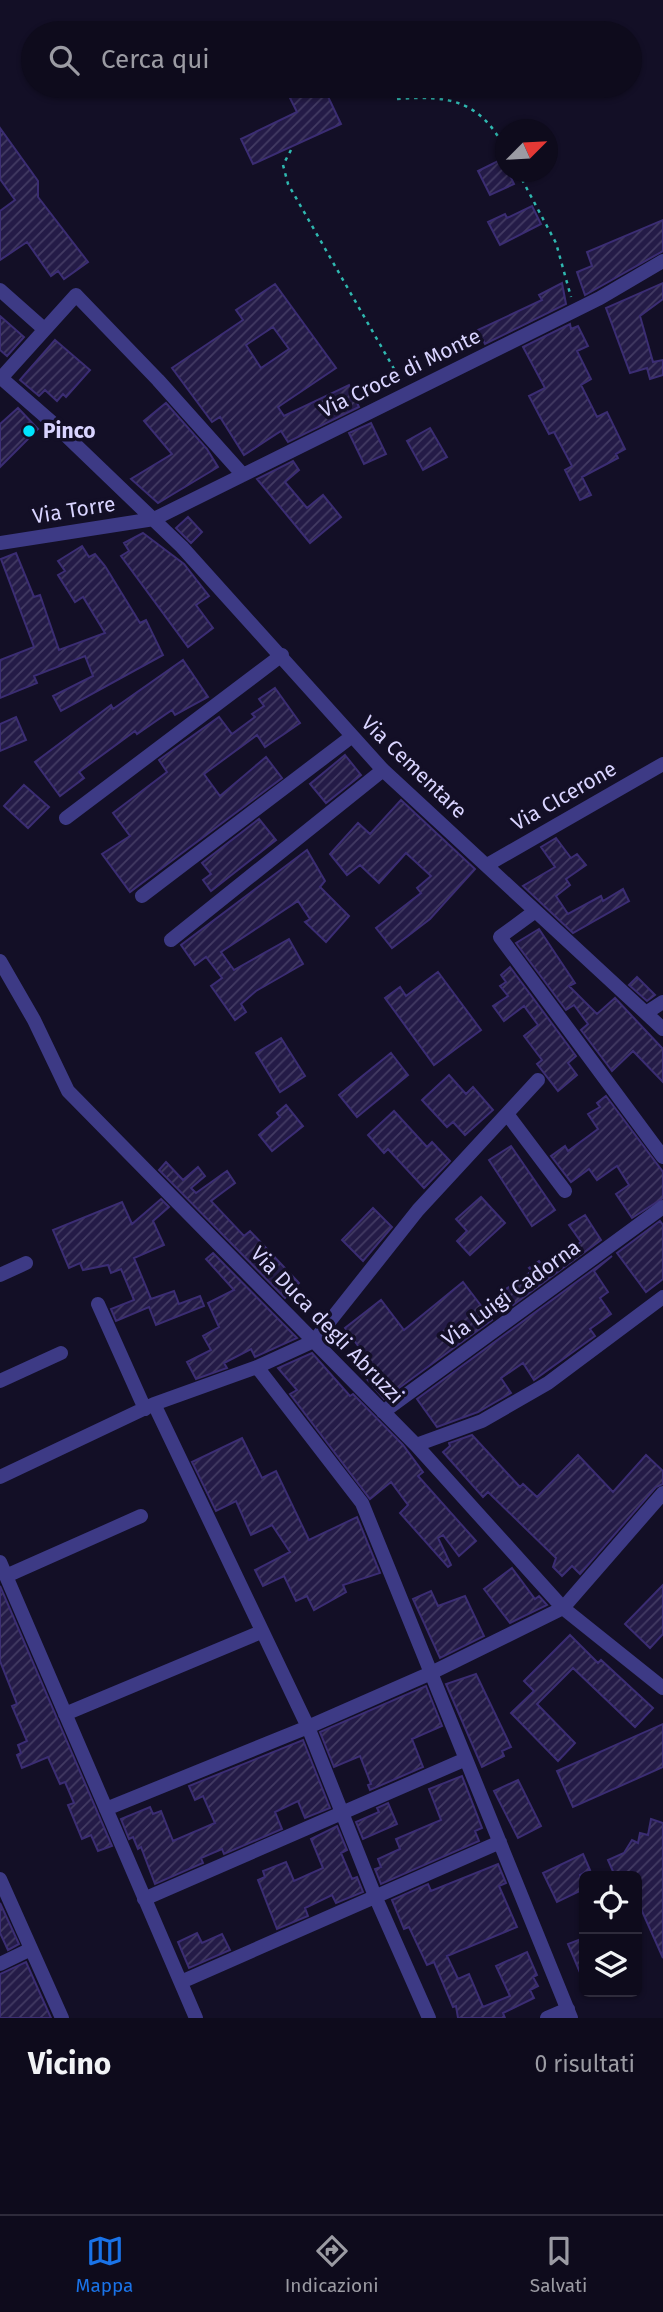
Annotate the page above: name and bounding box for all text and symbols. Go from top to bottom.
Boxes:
search box [21,21,642,98]
icon: search [45,41,83,79]
text: Cerca qui [101,44,210,75]
north arrow [495,119,558,182]
street label: Via Croce di Monte [315,323,485,423]
place label: Pinco [43,418,96,444]
marker: Pinco [21,423,37,439]
street label: Via Torre [31,491,117,529]
street label: Via Cementare [356,710,472,824]
street label: Via CIcerone [507,755,621,837]
street label: Via Luigi Cadorna [437,1234,585,1352]
street label: Via Duca degli Abruzzi [245,1241,409,1409]
map controls [579,1871,642,1997]
button: locate [579,1871,642,1934]
button: layers [579,1934,642,1997]
text: Vicino [28,2046,111,2082]
text: 0 risultati [534,2050,635,2078]
tab: Mappa [76,2232,133,2297]
tab: Indicazioni [285,2232,379,2297]
tab: Salvati [530,2232,587,2297]

